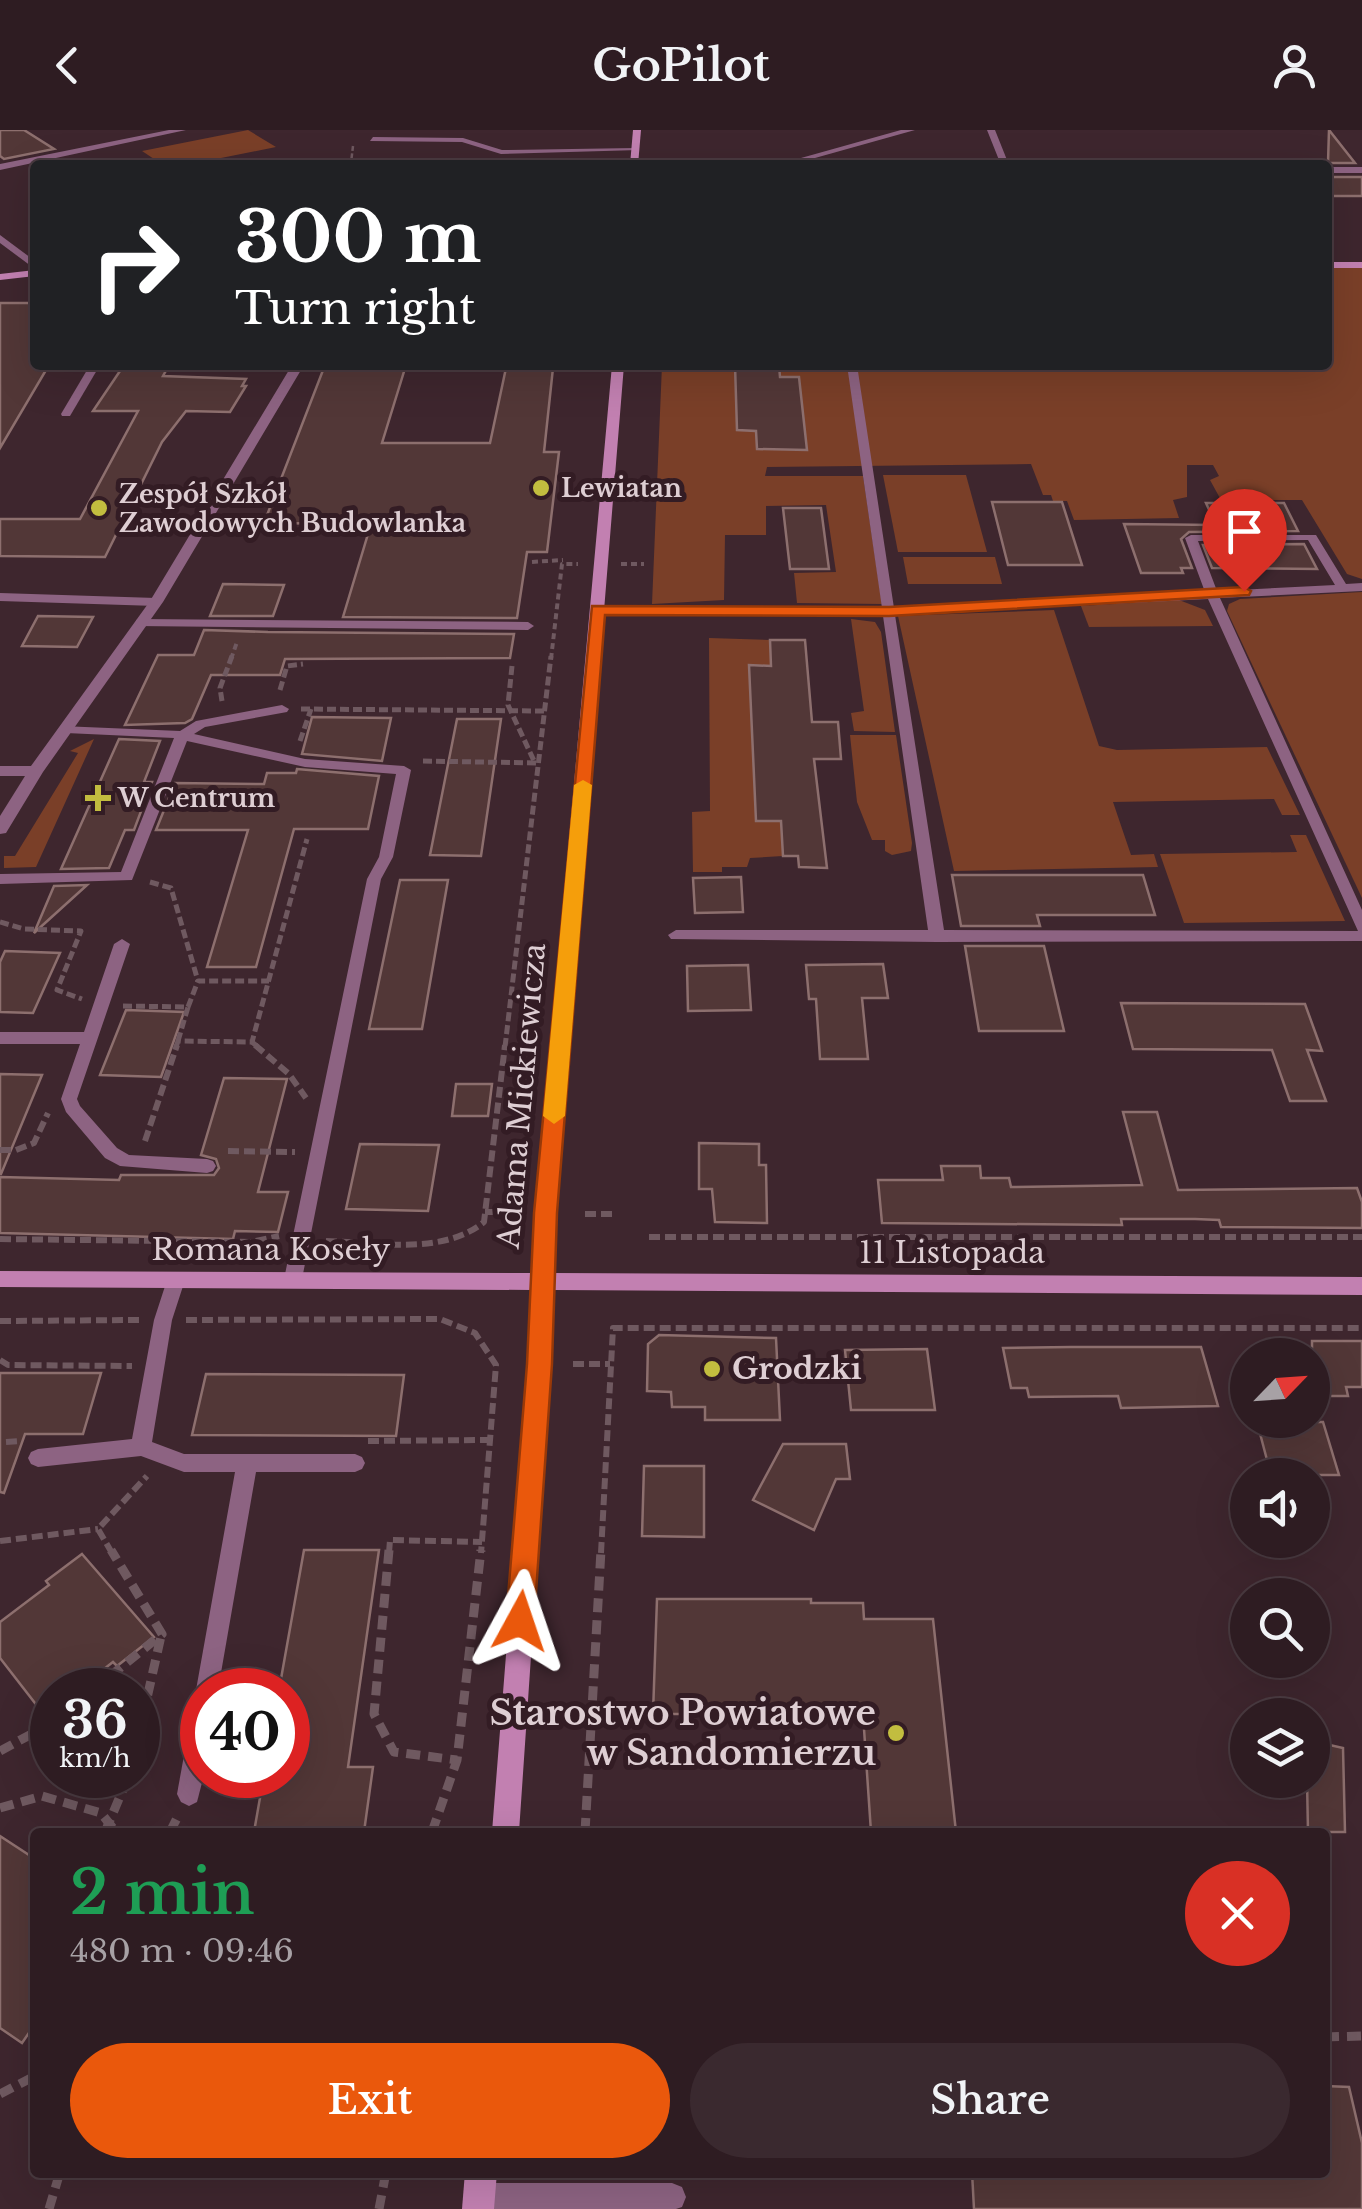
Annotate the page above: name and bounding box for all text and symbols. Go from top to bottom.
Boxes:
text: GoPilot [592,37,770,93]
icon: back [40,38,95,93]
icon: person [1267,38,1322,93]
text: 300 m [235,194,481,281]
icon: right [70,200,200,330]
text: Turn right [235,280,476,336]
place label: Lewiatan [561,473,682,504]
marker: Lewiatan [530,477,552,499]
place label: Zespół Szkół Zawodowych Budowlanka [119,479,467,539]
pin [1202,489,1287,592]
marker: Zespół Szkół Zawodowych Budowlanka [88,497,110,519]
icon: arrive [1217,504,1272,559]
place label: W Centrum [117,783,275,814]
marker: W Centrum [87,787,109,809]
street label: Adama Mickiewicza [490,941,553,1251]
street label: Romana Koseły [151,1231,391,1268]
street label: 11 Listopada [859,1234,1045,1271]
north arrow [1230,1338,1330,1438]
map controls [1230,1338,1330,1798]
place label: Grodzki [732,1350,862,1387]
marker: Grodzki [701,1358,723,1380]
button: sound [1230,1458,1330,1558]
position arrow [468,1569,572,1673]
button: search [1230,1578,1330,1678]
speed limit sign: 40 [180,1668,310,1798]
text: 36 [62,1689,128,1752]
place label: Starostwo Powiatowe w Sandomierzu [489,1691,876,1774]
button: layers [1230,1698,1330,1798]
marker: Starostwo Powiatowe w Sandomierzu [885,1722,907,1744]
text: km/h [60,1743,130,1774]
text: 2 min [70,1856,255,1930]
button: close [1185,1861,1290,1966]
text: 480 m · 09:46 [70,1931,294,1971]
button: Exit [70,2043,670,2158]
button: Share [690,2043,1290,2158]

